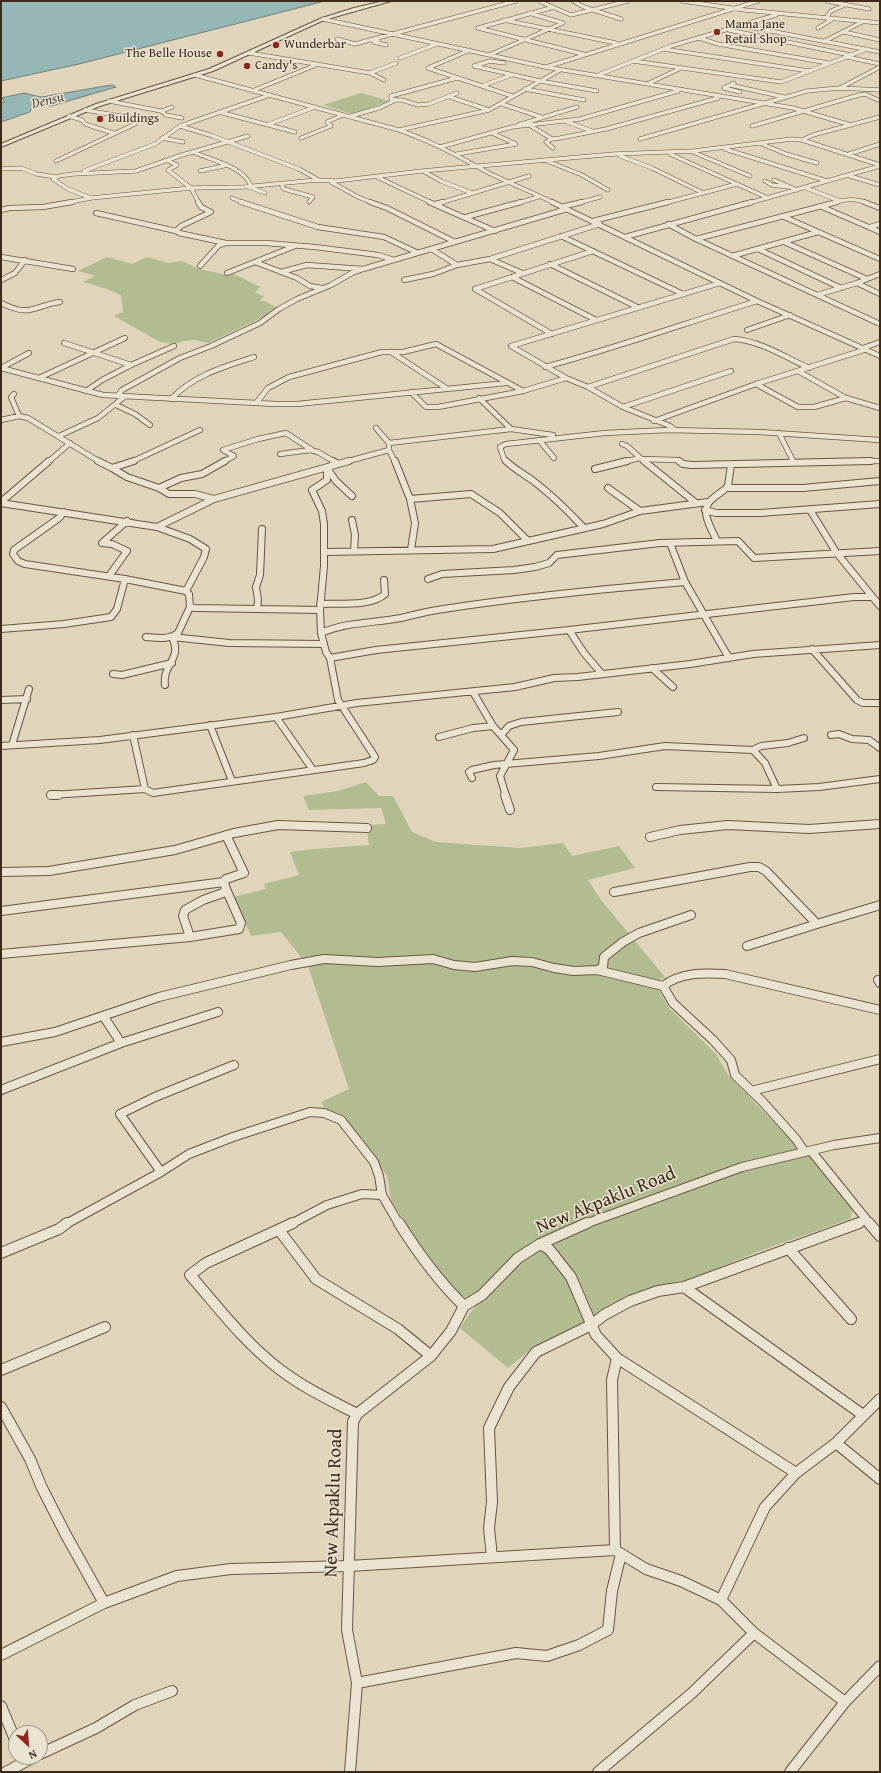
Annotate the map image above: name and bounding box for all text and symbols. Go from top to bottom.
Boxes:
place label: Mama Jane Retail Shop [725,17,787,48]
marker: Mama Jane Retail Shop [712,27,722,37]
place label: Wunderbar [284,37,346,53]
marker: Wunderbar [271,40,281,50]
place label: The Belle House [125,46,212,62]
marker: The Belle House [215,49,225,59]
place label: Candy's [255,58,297,74]
marker: Candy's [242,61,252,71]
water label: Densu [30,89,66,113]
place label: Buildings [108,111,159,127]
marker: Buildings [95,114,105,124]
street label: New Akpaklu Road [533,1163,679,1239]
street label: New Akpaklu Road [320,1428,348,1578]
north arrow [8,1725,48,1765]
text: N [26,1746,40,1764]

